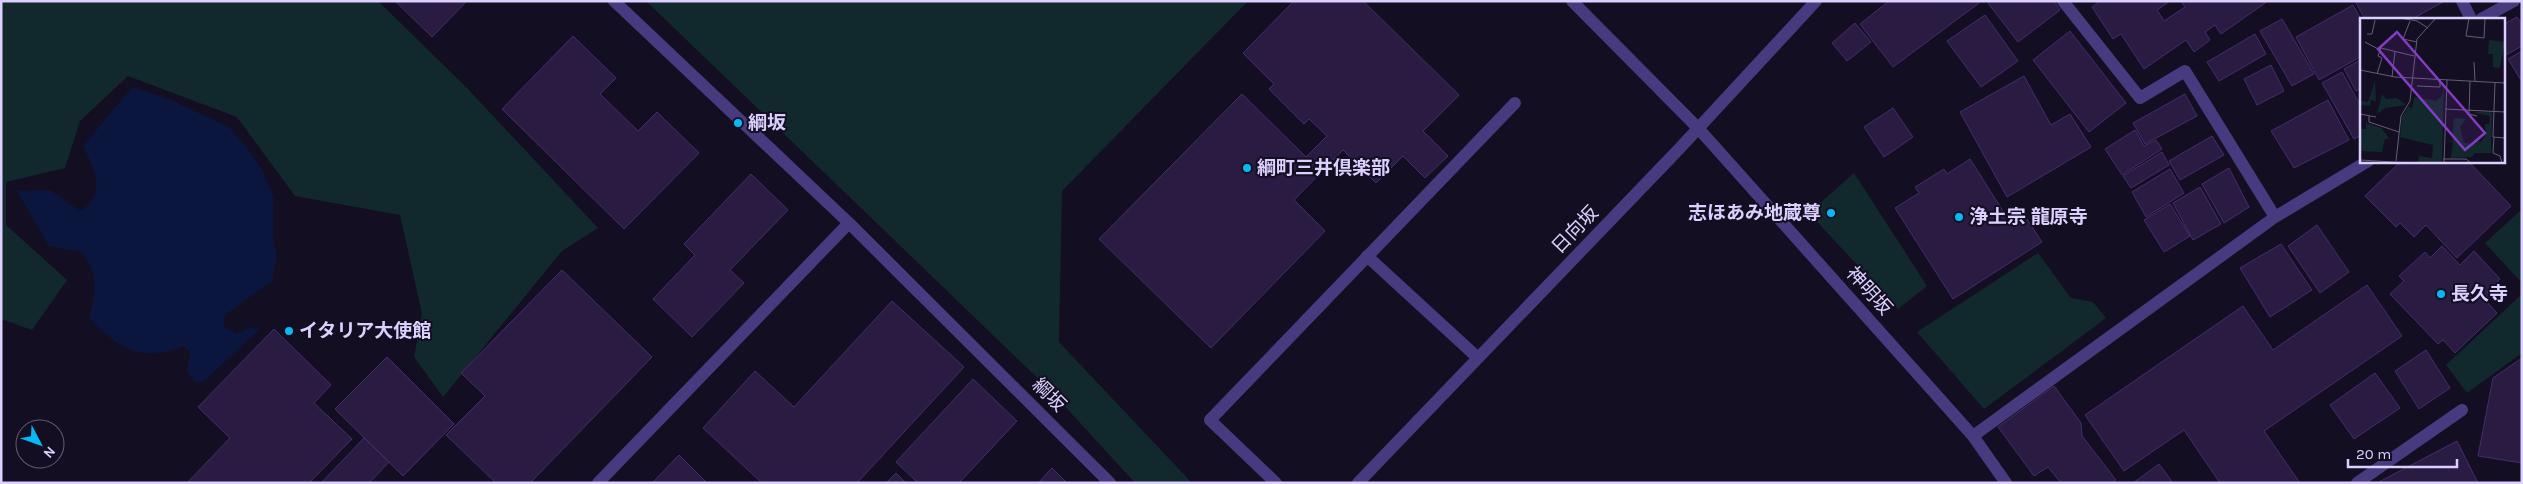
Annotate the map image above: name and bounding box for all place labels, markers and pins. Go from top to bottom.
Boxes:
place label: 綱坂 [748,112,786,134]
marker: 綱坂 [732,117,744,129]
place label: 綱町三井倶楽部 [1257,157,1390,179]
marker: 綱町三井倶楽部 [1241,162,1253,174]
place label: 志ほあみ地蔵尊 [1688,202,1821,224]
place label: 浄土宗 龍原寺 [1969,206,2088,228]
marker: 志ほあみ地蔵尊 [1825,207,1837,219]
marker: 浄土宗 龍原寺 [1953,211,1965,223]
place label: 長久寺 [2451,283,2508,305]
marker: 長久寺 [2435,288,2447,300]
place label: イタリア大使館 [299,320,431,342]
marker: イタリア大使館 [283,325,295,337]

